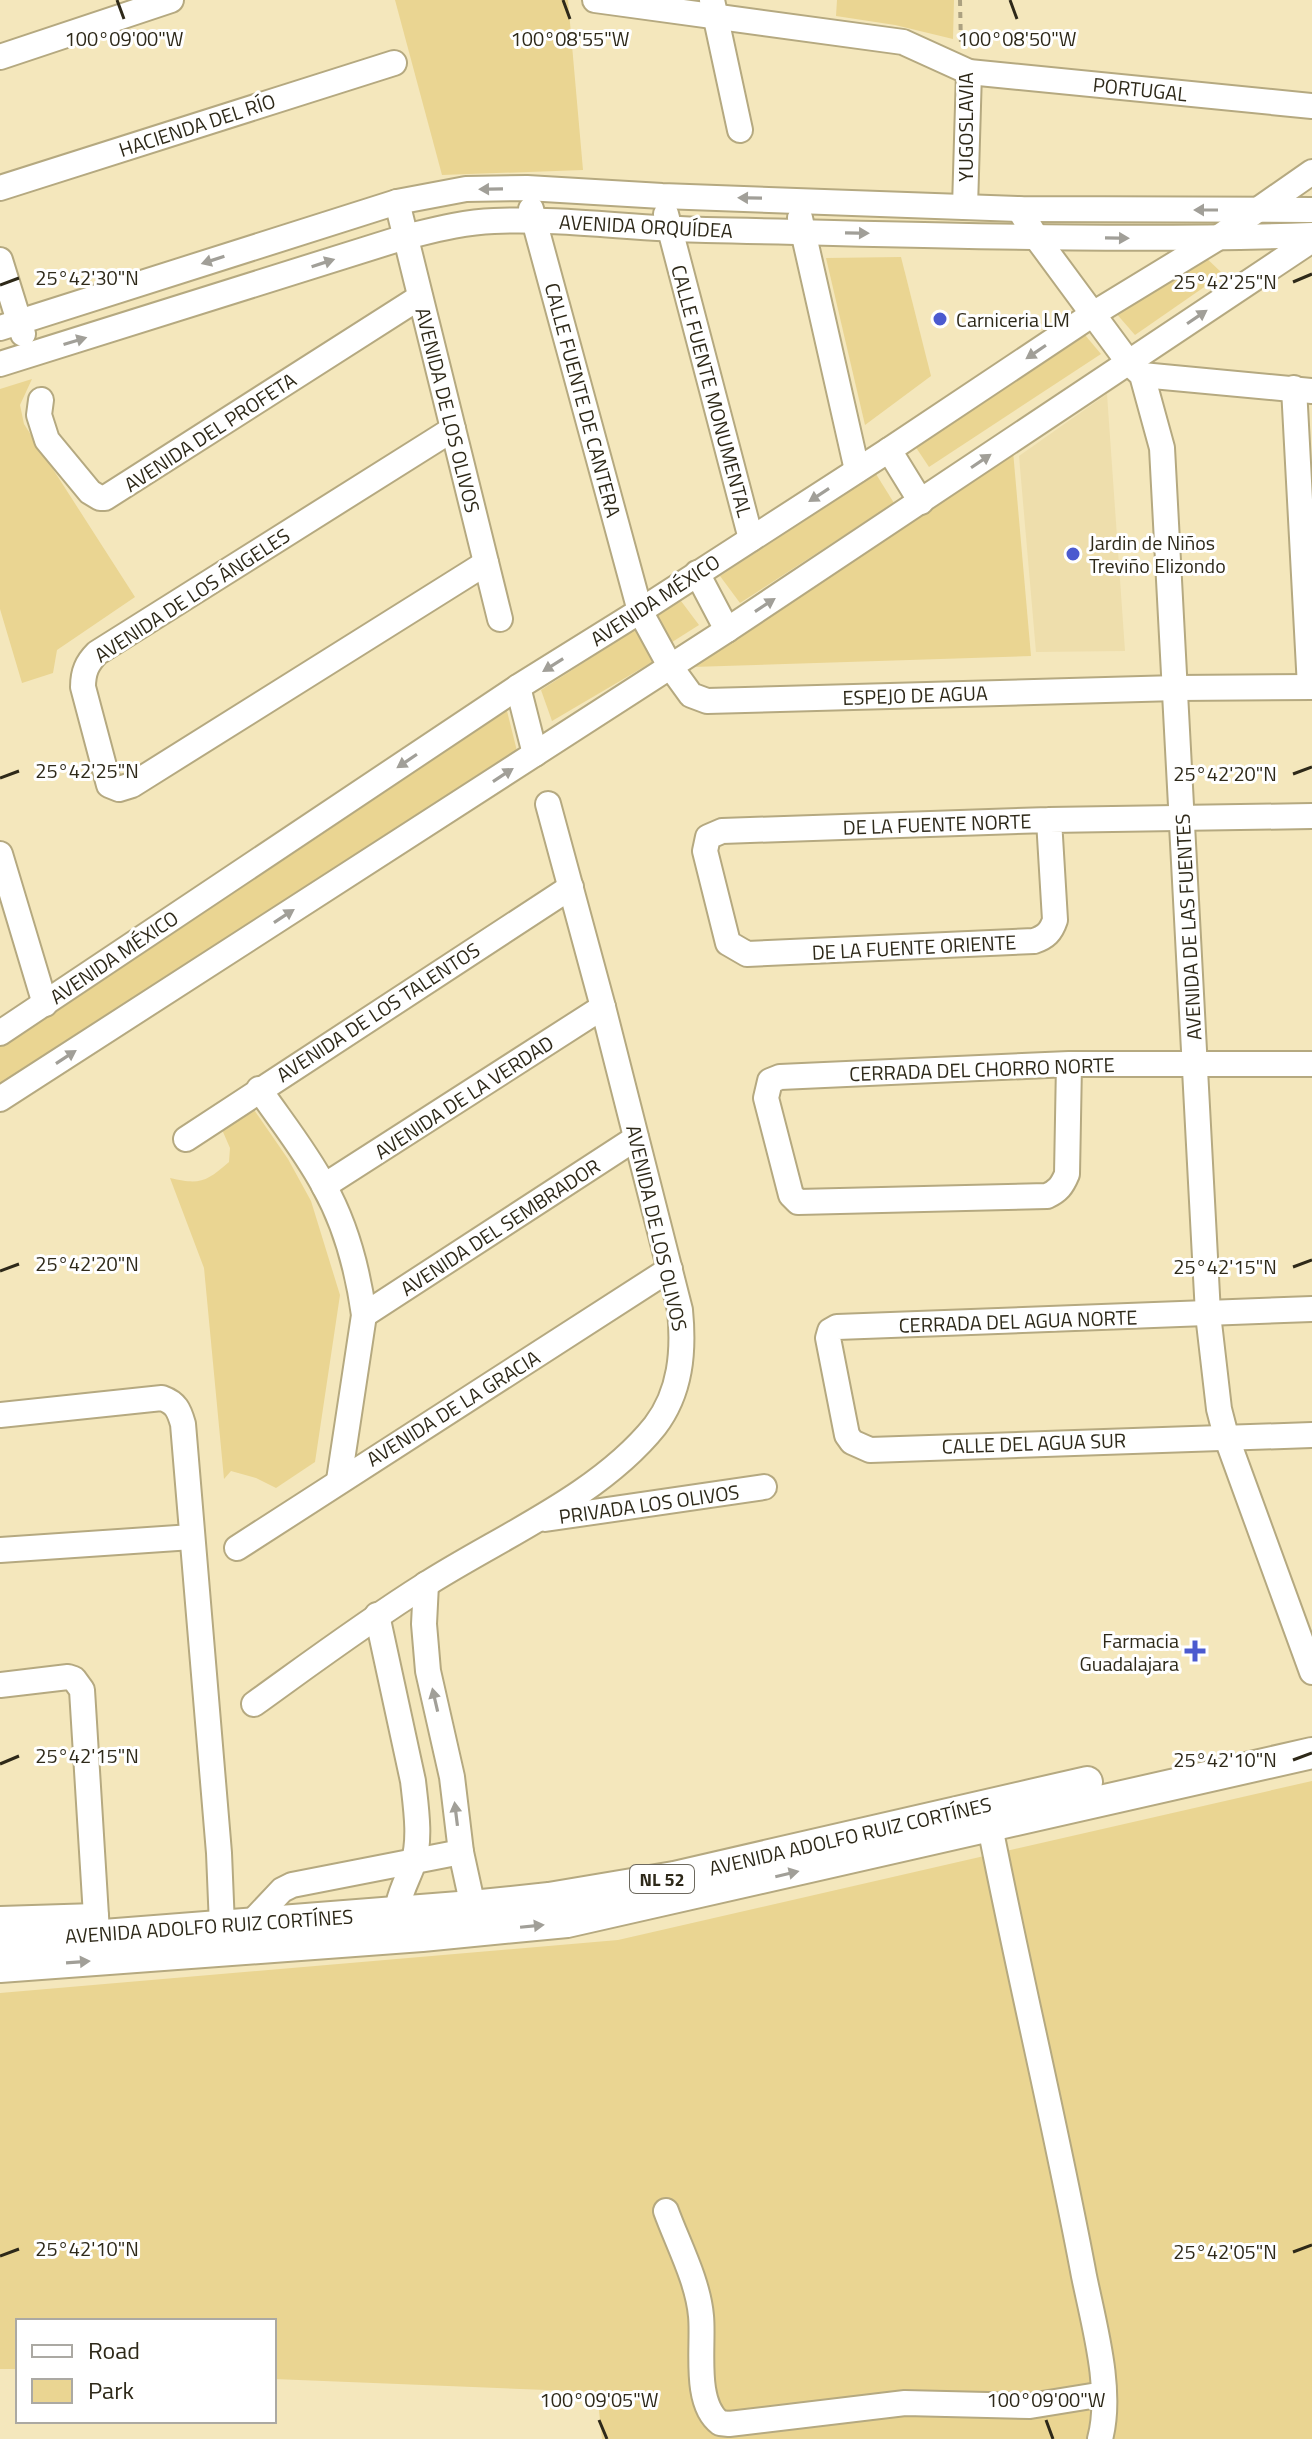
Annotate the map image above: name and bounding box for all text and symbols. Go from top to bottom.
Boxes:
text: 100°09'00"W [65,23,184,54]
text: 100°08'55"W [511,23,630,54]
text: 100°08'50"W [958,23,1077,54]
street label: PORTUGAL [1091,69,1189,109]
street label: YUGOSLAVIA [950,72,981,182]
street label: HACIENDA DEL RÍO [115,85,279,165]
one-way arrow [477,182,503,195]
one-way arrow [737,192,762,205]
one-way arrow [1193,204,1218,216]
street label: AVENIDA ORQUÍDEA [558,206,734,246]
one-way arrow [845,227,870,240]
one-way arrow [1105,232,1130,244]
one-way arrow [200,255,224,267]
one-way arrow [311,256,335,269]
street label: CALLE FUENTE MONUMENTAL [663,261,761,521]
text: 25°42'30"N [35,262,139,293]
text: 25°42'25"N [1173,266,1277,297]
street label: CALLE FUENTE DE CANTERA [537,279,629,521]
street label: AVENIDA DE LOS OLIVOS [407,304,489,516]
place label: Carniceria LM [956,304,1070,335]
one-way arrow [1187,309,1208,324]
marker: Carniceria LM [931,310,949,328]
one-way arrow [63,335,87,347]
one-way arrow [1025,344,1046,359]
street label: AVENIDA DEL PROFETA [118,365,302,499]
one-way arrow [971,454,992,469]
one-way arrow [808,487,830,502]
street label: AVENIDA DE LOS ÁNGELES [88,520,296,670]
place label: Jardin de Niños Treviño Elizondo [1089,527,1226,581]
marker: Jardin de Niños Treviño Elizondo [1064,545,1082,563]
street label: AVENIDA MÉXICO [584,546,726,654]
one-way arrow [754,598,775,613]
one-way arrow [542,658,564,672]
street label: ESPEJO DE AGUA [842,677,988,713]
one-way arrow [396,754,418,768]
text: 25°42'25"N [35,755,139,786]
text: 25°42'20"N [1173,758,1277,789]
one-way arrow [492,768,513,783]
street label: DE LA FUENTE NORTE [842,805,1032,843]
street label: AVENIDA DE LAS FUENTES [1167,813,1209,1041]
street label: AVENIDA MÉXICO [43,902,185,1012]
one-way arrow [273,909,295,923]
street label: DE LA FUENTE ORIENTE [811,926,1017,968]
street label: AVENIDA DE LOS TALENTOS [270,934,486,1090]
street label: AVENIDA DE LA VERDAD [368,1027,560,1167]
one-way arrow [55,1049,76,1064]
street label: CERRADA DEL CHORRO NORTE [849,1049,1115,1089]
street label: AVENIDA DE LOS OLIVOS [618,1122,696,1334]
street label: AVENIDA DEL SEMBRADOR [394,1151,606,1303]
text: 25°42'20"N [35,1248,139,1279]
text: 25°42'15"N [1173,1251,1277,1282]
street label: CERRADA DEL AGUA NORTE [898,1301,1138,1341]
street label: AVENIDA DE LA GRACIA [360,1342,546,1474]
street label: CALLE DEL AGUA SUR [941,1424,1127,1462]
street label: PRIVADA LOS OLIVOS [557,1476,741,1532]
place label: Farmacia Guadalajara [1079,1625,1179,1679]
marker: Farmacia Guadalajara [1186,1642,1204,1660]
one-way arrow [428,1688,441,1713]
text: 25°42'15"N [35,1740,139,1771]
text: 25°42'10"N [1173,1744,1277,1775]
street label: AVENIDA ADOLFO RUIZ CORTÍNES [706,1788,994,1884]
one-way arrow [449,1801,462,1826]
road number: NL 52 [630,1865,694,1893]
one-way arrow [774,1867,799,1880]
street label: AVENIDA ADOLFO RUIZ CORTÍNES [64,1900,354,1952]
one-way arrow [520,1920,545,1933]
one-way arrow [66,1955,91,1968]
text: 25°42'10"N [35,2233,139,2264]
text: 25°42'05"N [1173,2236,1277,2267]
legend [16,2319,276,2423]
text: Road [88,2332,140,2368]
text: Park [88,2372,134,2408]
text: 100°09'05"W [540,2384,659,2415]
text: 100°09'00"W [987,2384,1106,2415]

